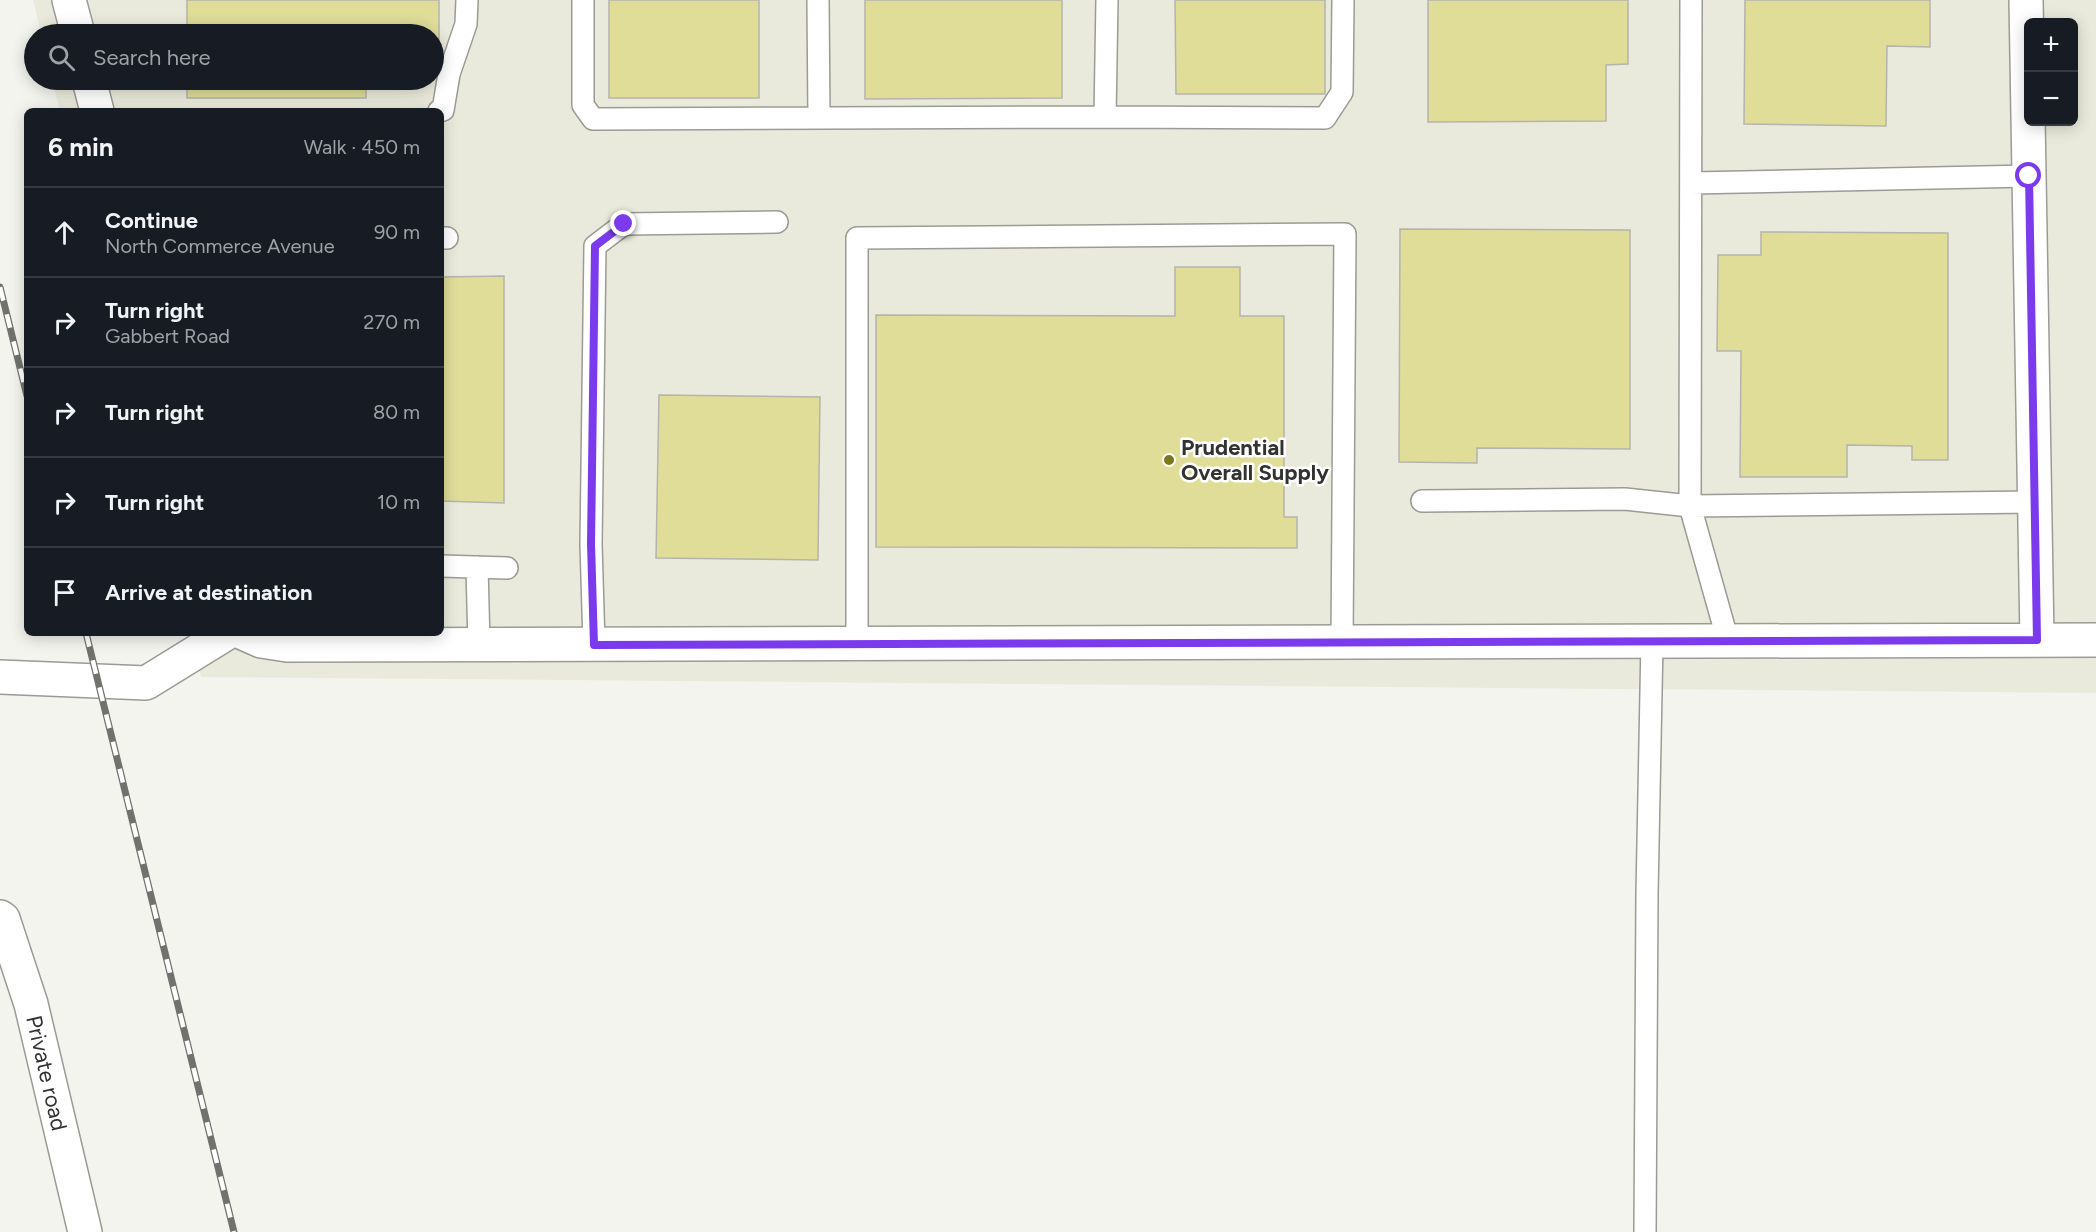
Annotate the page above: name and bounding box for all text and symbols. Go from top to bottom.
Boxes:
map controls [2024,18,2078,126]
button: + [2024,18,2078,72]
search box [24,24,444,90]
icon: search [45,41,78,74]
text: Search here [93,44,211,71]
button: − [2024,72,2078,126]
text: 6 min [48,131,114,163]
text: Walk · 450 m [304,135,420,159]
route start [2015,162,2041,188]
text: Continue [105,207,198,234]
route end [610,210,636,236]
icon: ahead [48,216,81,249]
text: 90 m [374,220,420,244]
text: North Commerce Avenue [105,234,335,258]
text: Turn right [105,297,204,324]
icon: right [48,306,81,339]
text: 270 m [363,310,420,334]
text: Gabbert Road [105,324,230,348]
icon: right [48,396,81,429]
text: Turn right [105,399,204,426]
text: 80 m [373,400,420,424]
place label: Prudential Overall Supply [1181,434,1329,486]
marker: Prudential Overall Supply [1162,453,1176,467]
icon: right [48,486,81,519]
text: Turn right [105,489,204,516]
text: 10 m [377,490,420,514]
icon: arrive [48,576,81,609]
text: Arrive at destination [105,579,313,606]
street label: Private road [20,1013,73,1133]

